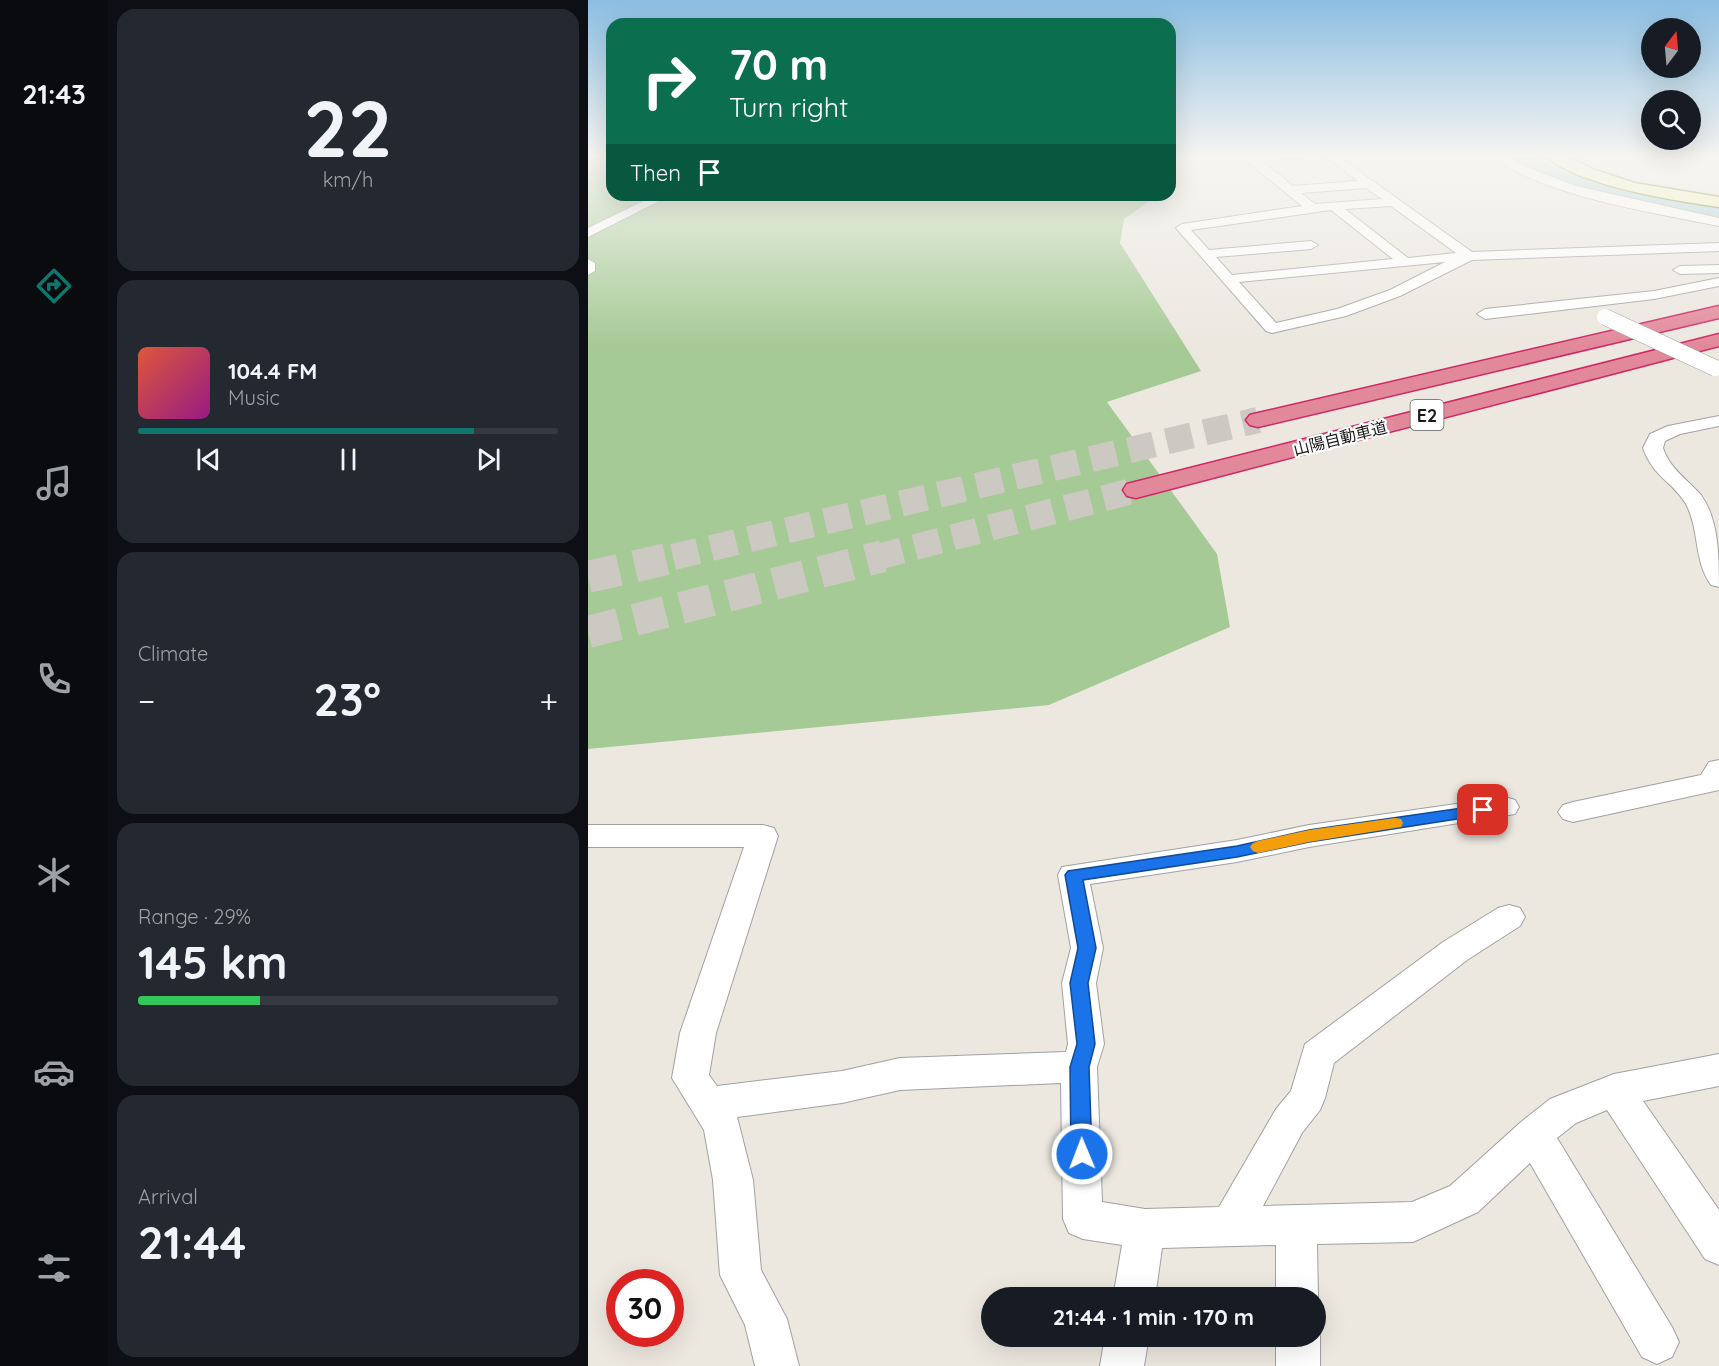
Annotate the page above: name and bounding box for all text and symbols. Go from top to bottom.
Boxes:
north arrow [1641,18,1701,78]
map controls [1641,18,1701,150]
text: 70 m [729,38,828,91]
icon: right [630,42,708,120]
text: 21:43 [22,77,86,111]
text: 22 [304,79,392,177]
text: Turn right [729,90,848,124]
button: search [1641,90,1701,150]
icon: arrive [693,156,726,189]
text: Then [630,159,681,187]
text: km/h [323,167,373,192]
icon: directions [33,265,75,307]
text: 104.4 FM [228,357,317,385]
text: Music [228,385,280,410]
road number: E2 [1410,400,1444,430]
street label: 山陽自動車道 [1291,417,1389,459]
icon: previous [192,443,225,476]
icon: pause [332,443,365,476]
icon: next [472,443,505,476]
icon: music [33,462,75,504]
text: Climate [138,641,208,666]
icon: phone [33,658,75,700]
text: 23° [314,671,381,727]
text: − [138,680,155,721]
text: + [539,680,558,721]
pin [1457,784,1508,835]
icon: arrive [1466,793,1499,826]
icon: climate [33,854,75,896]
text: Range · 29% [138,904,251,929]
text: 145 km [138,934,288,990]
icon: car [33,1051,75,1093]
position arrow [1050,1122,1114,1186]
text: Arrival [138,1184,198,1209]
text: 21:44 [138,1214,246,1270]
icon: filters [33,1247,75,1289]
speed limit sign: 30 [606,1269,684,1347]
text: 21:44 · 1 min · 170 m [1053,1303,1254,1331]

